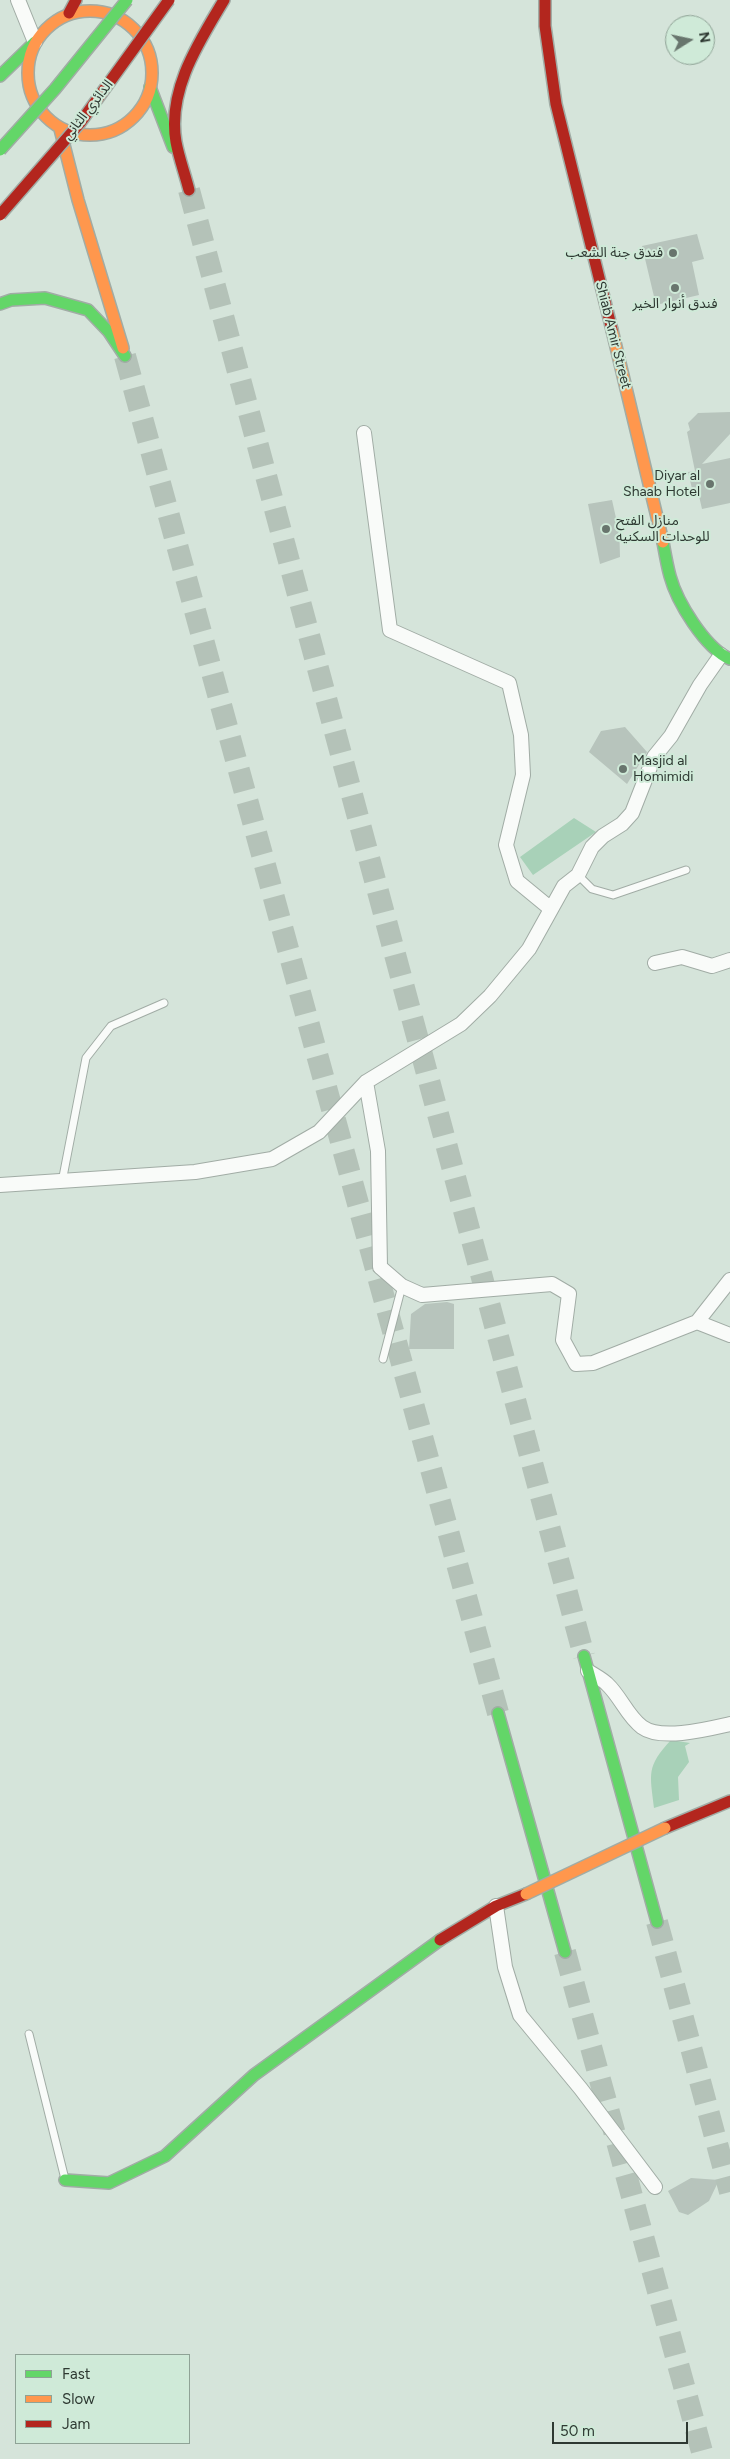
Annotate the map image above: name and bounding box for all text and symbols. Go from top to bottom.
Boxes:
north arrow [665,15,715,65]
text: N [695,31,714,44]
street label: الدائري الثاني [59,77,117,143]
place label: فندق جنة الشعب [565,245,663,261]
marker: فندق جنة الشعب [667,247,679,259]
street label: Shiab Amir Street [591,279,635,391]
marker: فندق أنوار الخير [669,282,681,294]
place label: فندق أنوار الخير [632,296,718,312]
place label: Diyar al Shaab Hotel [623,468,700,501]
marker: Diyar al Shaab Hotel [704,478,716,490]
place label: منازل الفتح للوحدات السكنيه [616,513,710,546]
marker: منازل الفتح للوحدات السكنيه [600,523,612,535]
place label: Masjid al Homimidi [633,753,693,786]
marker: Masjid al Homimidi [617,763,629,775]
legend [15,2354,190,2444]
text: Fast [62,2365,90,2383]
text: Slow [62,2390,95,2408]
scale bar [555,2412,691,2444]
text: Jam [62,2415,90,2433]
text: 50 m [560,2422,595,2440]

